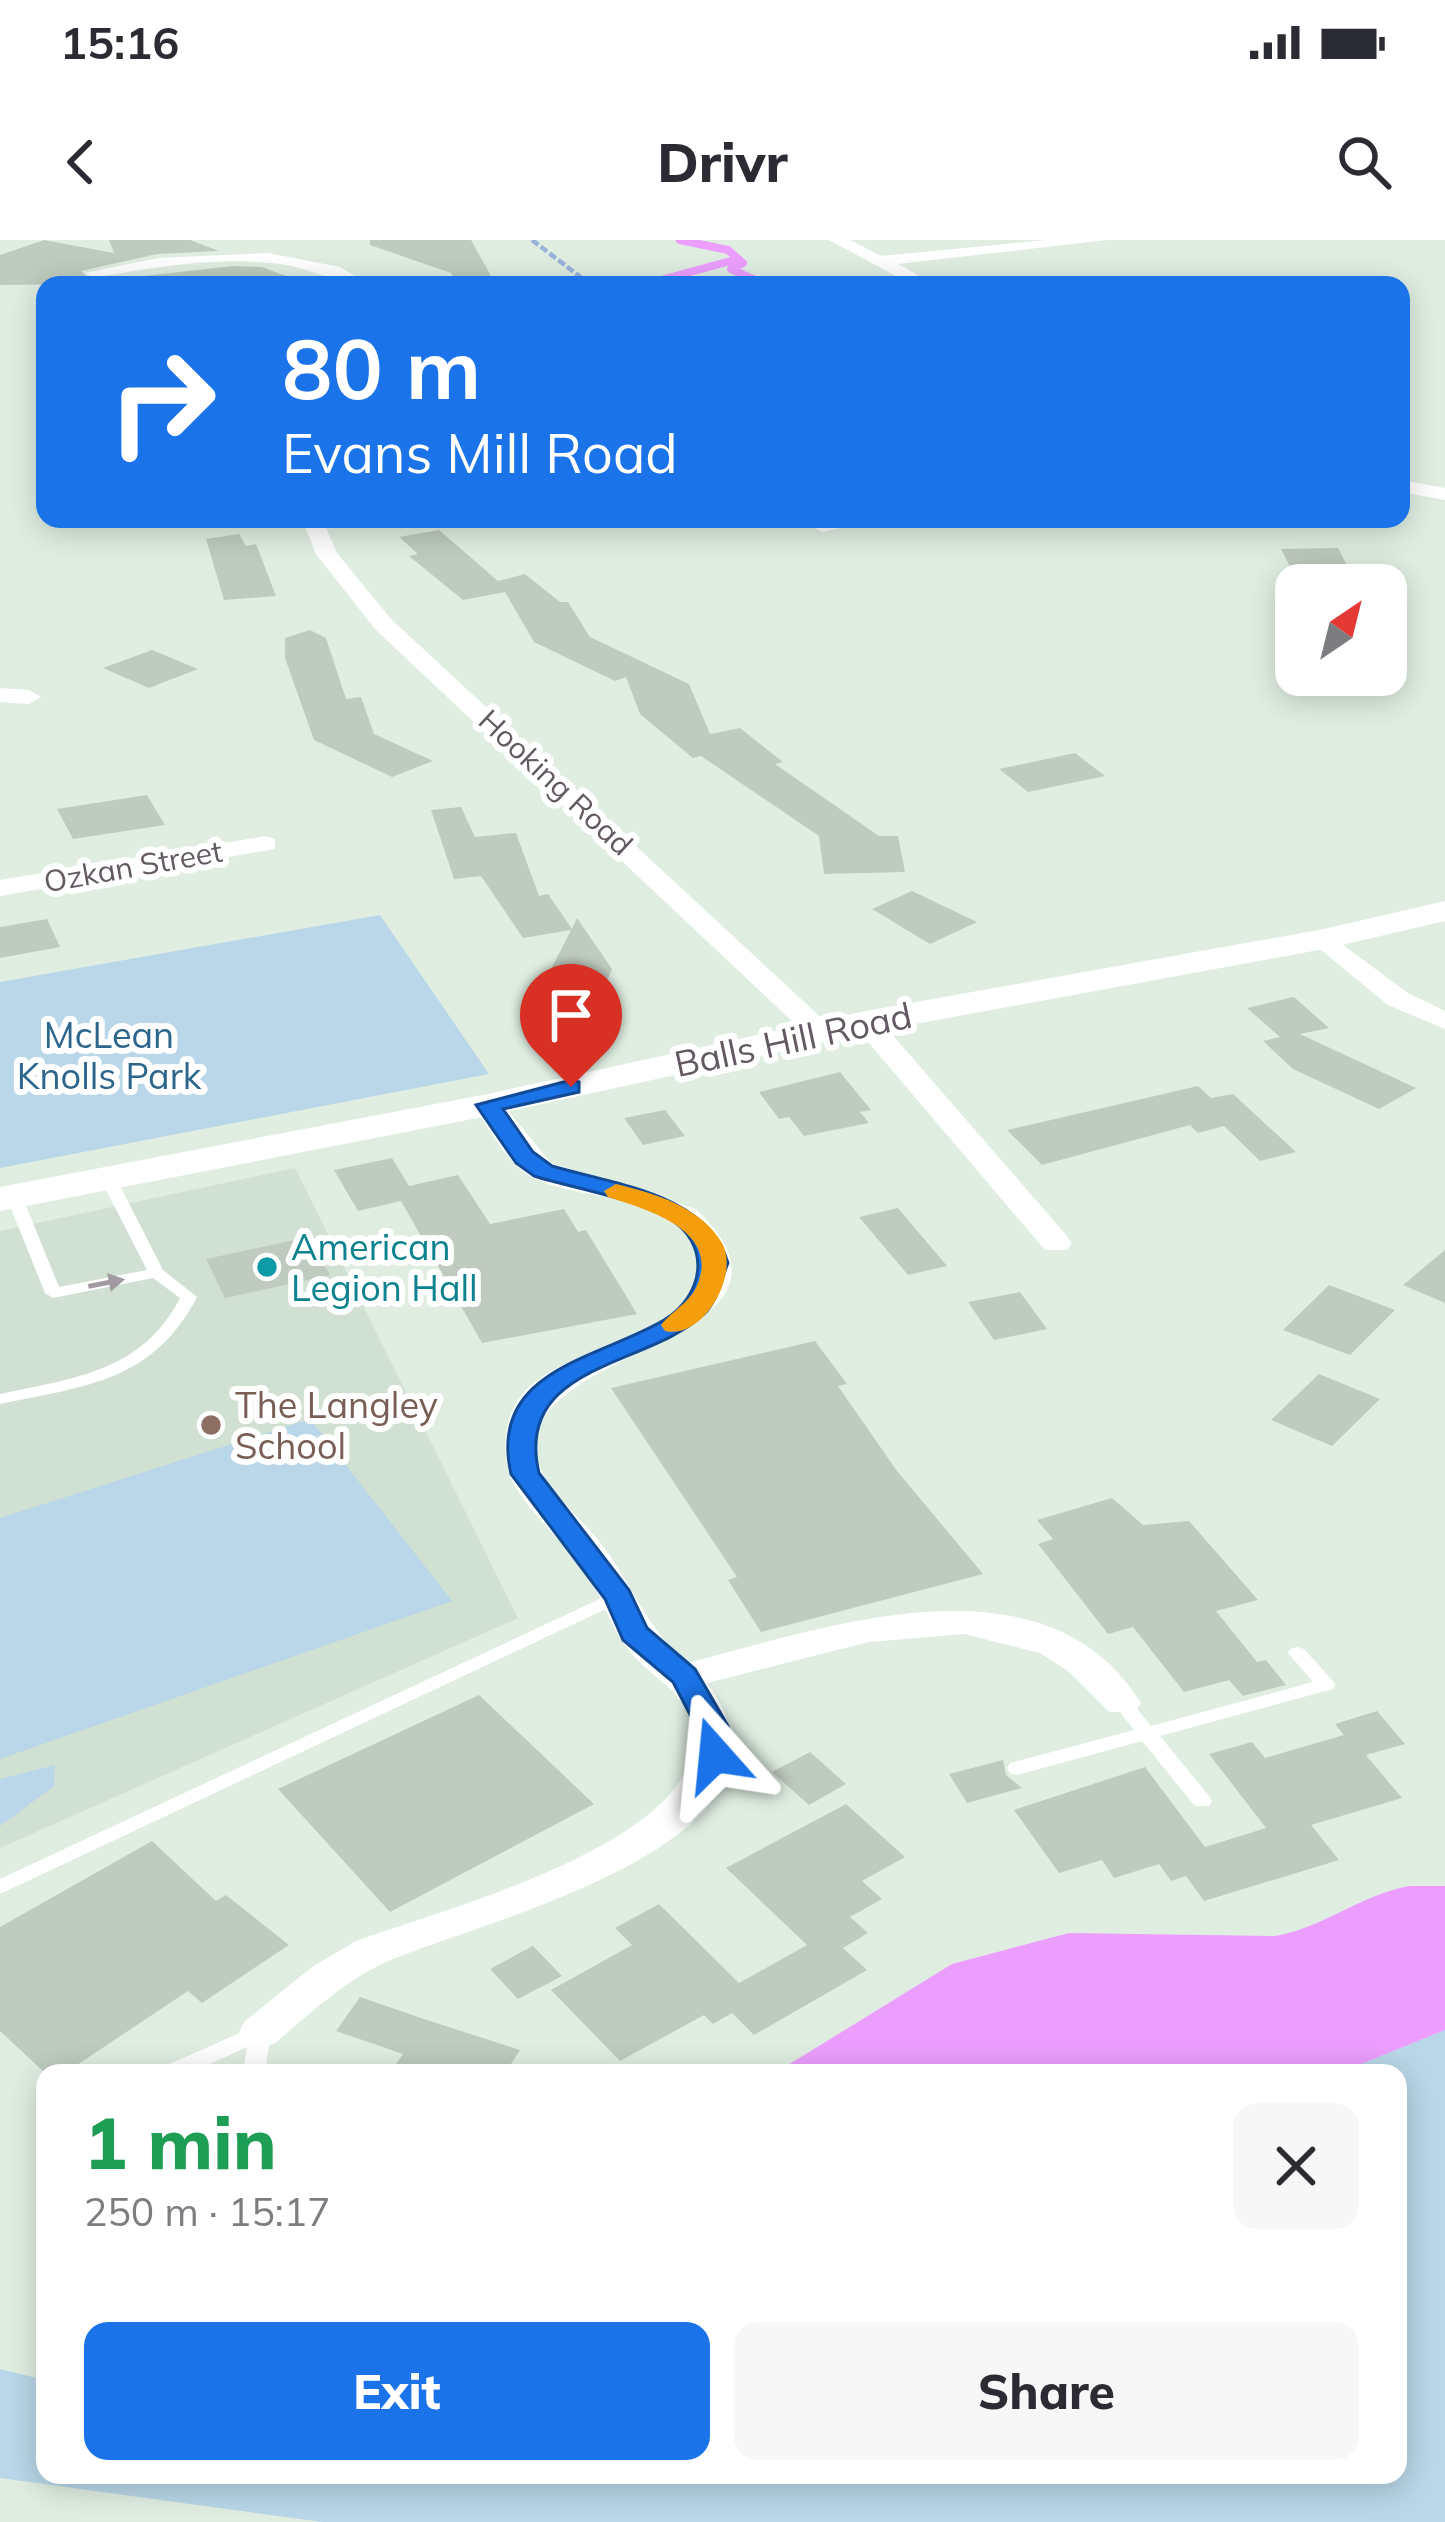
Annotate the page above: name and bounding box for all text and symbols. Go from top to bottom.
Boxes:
text: 15:16 [60,14,179,70]
text: Drivr [657,128,788,196]
icon: back [48,129,114,195]
icon: search [1331,129,1397,195]
text: 80 m [282,315,481,420]
icon: right [84,324,240,480]
text: Evans Mill Road [282,419,678,487]
north arrow [1275,564,1407,696]
map controls [1275,564,1407,696]
street label: Hooking Road [471,701,641,863]
street label: Ozkan Street [41,832,225,900]
pin [520,964,622,1087]
icon: arrive [538,982,604,1048]
street label: Balls Hill Road [670,992,916,1086]
park label: McLean Knolls Park [17,1012,202,1098]
place label: American Legion Hall [291,1224,478,1310]
marker: American Legion Hall [254,1254,280,1280]
one-way arrow [88,1273,126,1292]
place label: The Langley School [235,1382,438,1468]
marker: The Langley School [198,1412,224,1438]
position arrow [652,1692,778,1818]
text: 1 min [84,2097,277,2187]
button: close [1233,2103,1359,2229]
text: 250 m · 15:17 [84,2187,330,2236]
button: Exit [84,2322,710,2460]
button: Share [734,2322,1359,2460]

